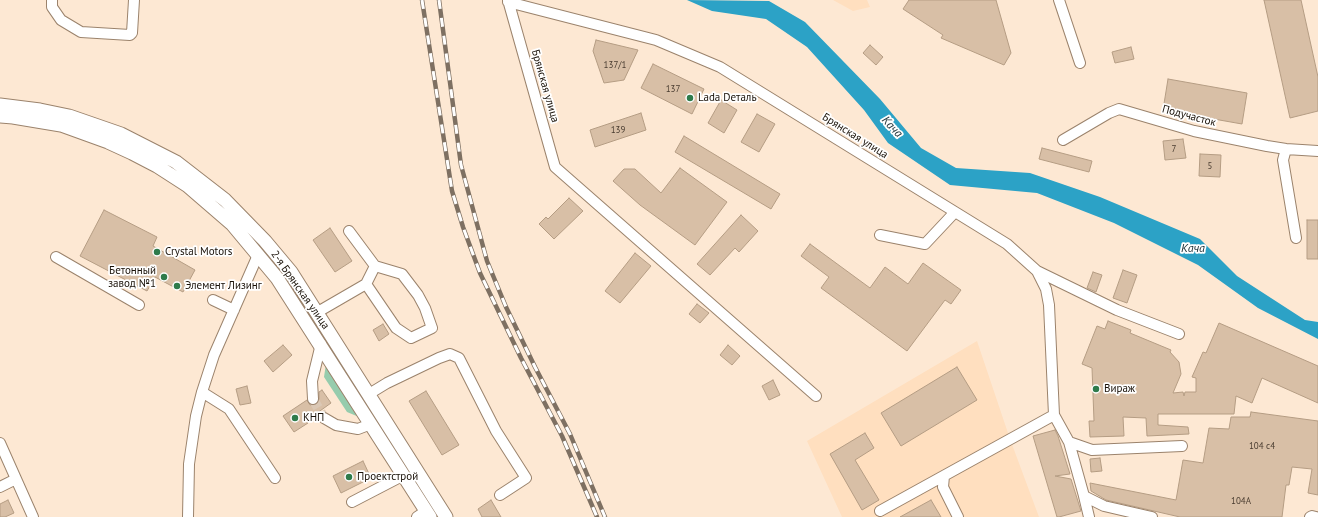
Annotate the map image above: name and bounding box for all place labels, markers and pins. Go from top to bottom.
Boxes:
place label: Lada Dеталь [698,91,756,105]
marker: Lada Dеталь [685,93,695,103]
place label: Crystal Motors [165,245,232,259]
marker: Crystal Motors [152,247,162,257]
place label: Бетонный завод №1 [108,264,156,290]
marker: Бетонный завод №1 [159,272,169,282]
place label: Элемент Лизинг [185,279,262,293]
marker: Элемент Лизинг [172,281,182,291]
place label: Вираж [1104,382,1135,396]
marker: Вираж [1091,384,1101,394]
place label: КНП [303,411,324,425]
marker: КНП [290,413,300,423]
place label: Проектстрой [357,470,418,484]
marker: Проектстрой [344,472,354,482]

